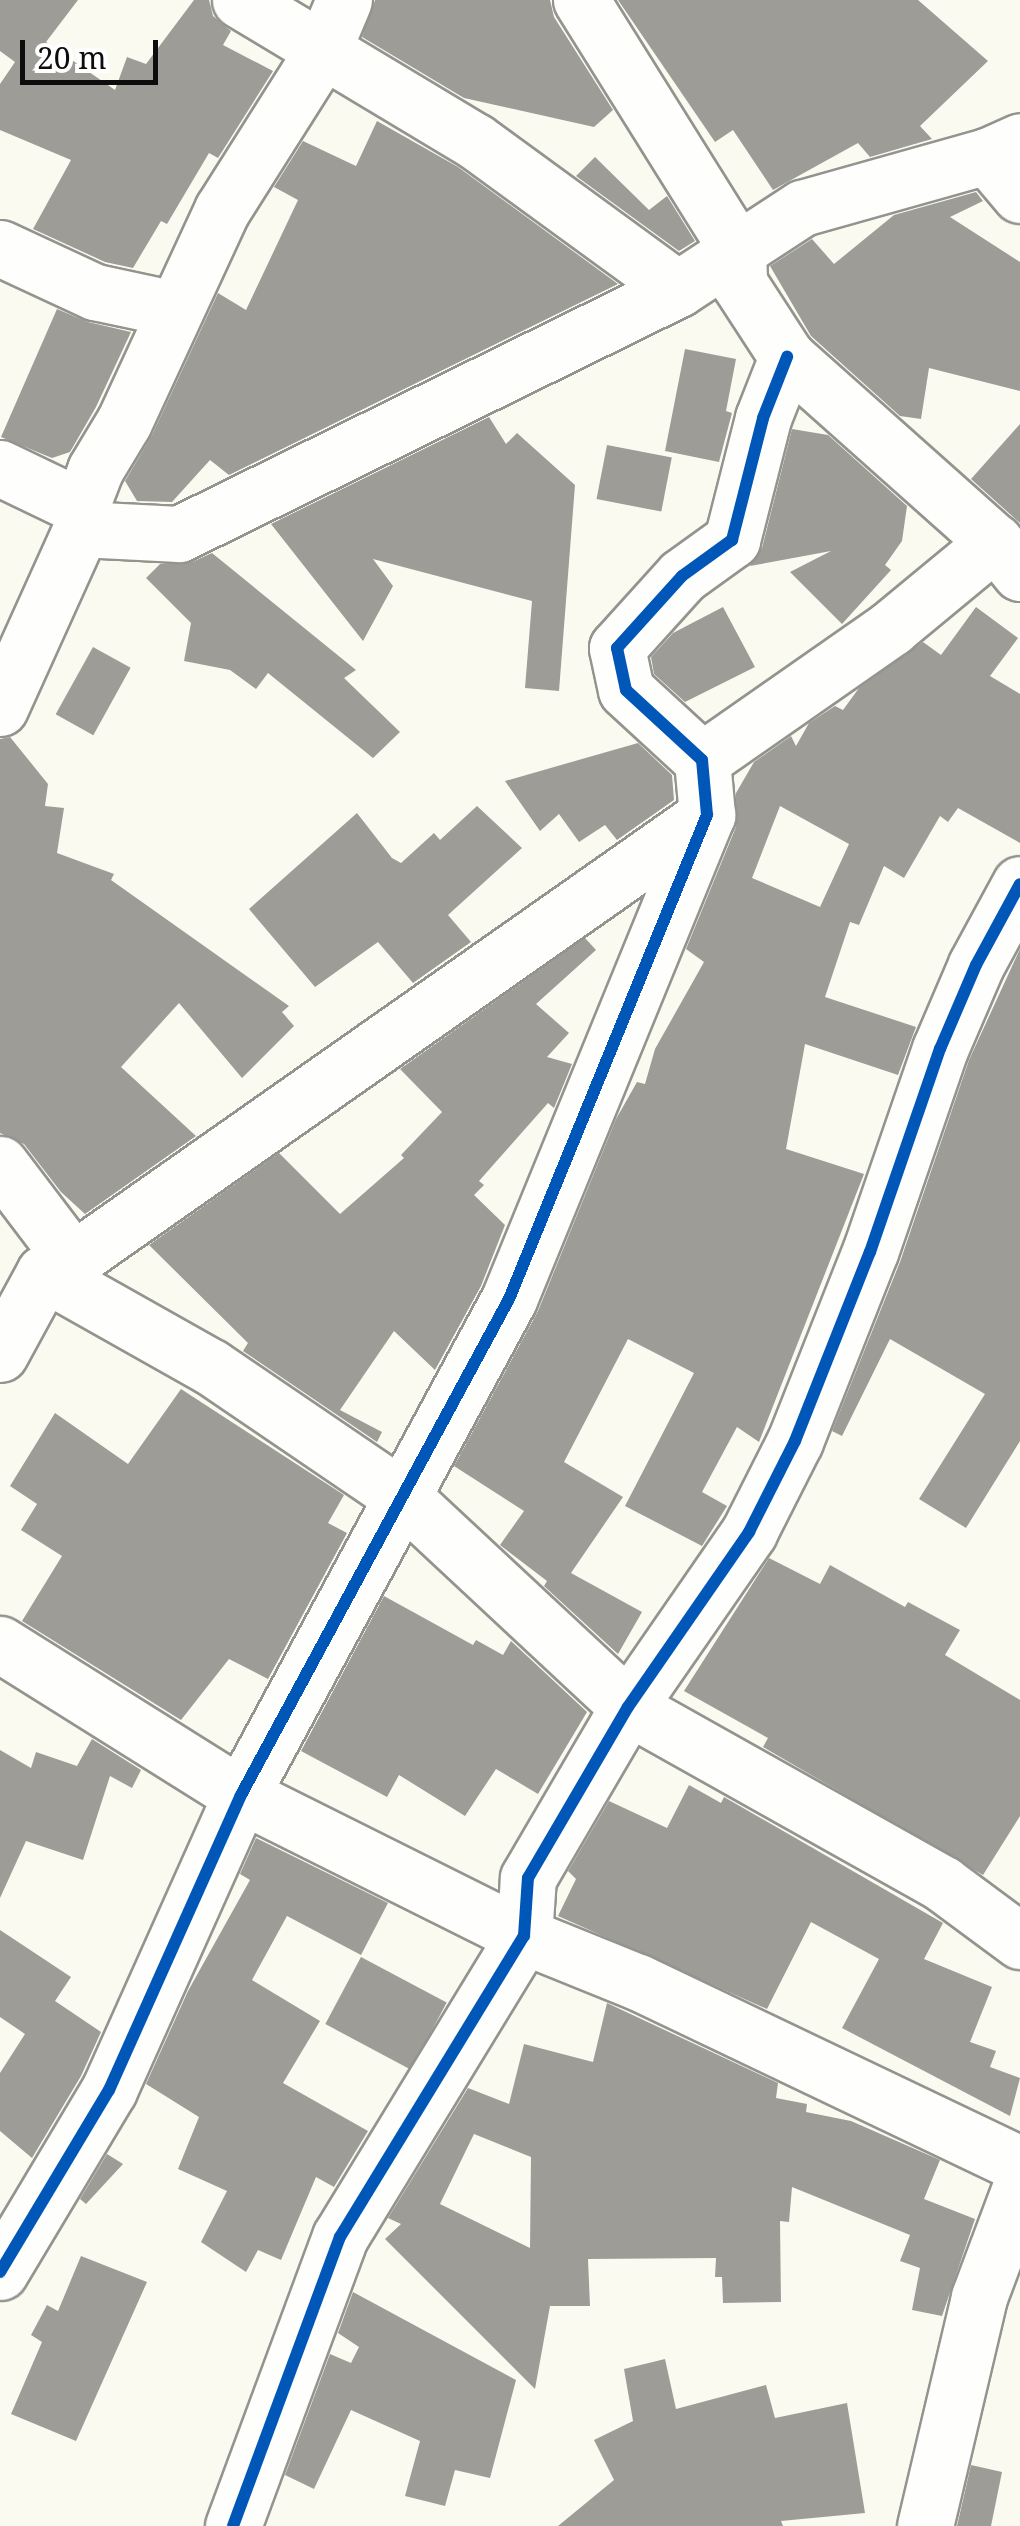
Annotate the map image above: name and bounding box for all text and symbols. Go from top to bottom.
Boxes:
scale bar [25,20,162,82]
text: 20 m [37,37,107,78]

